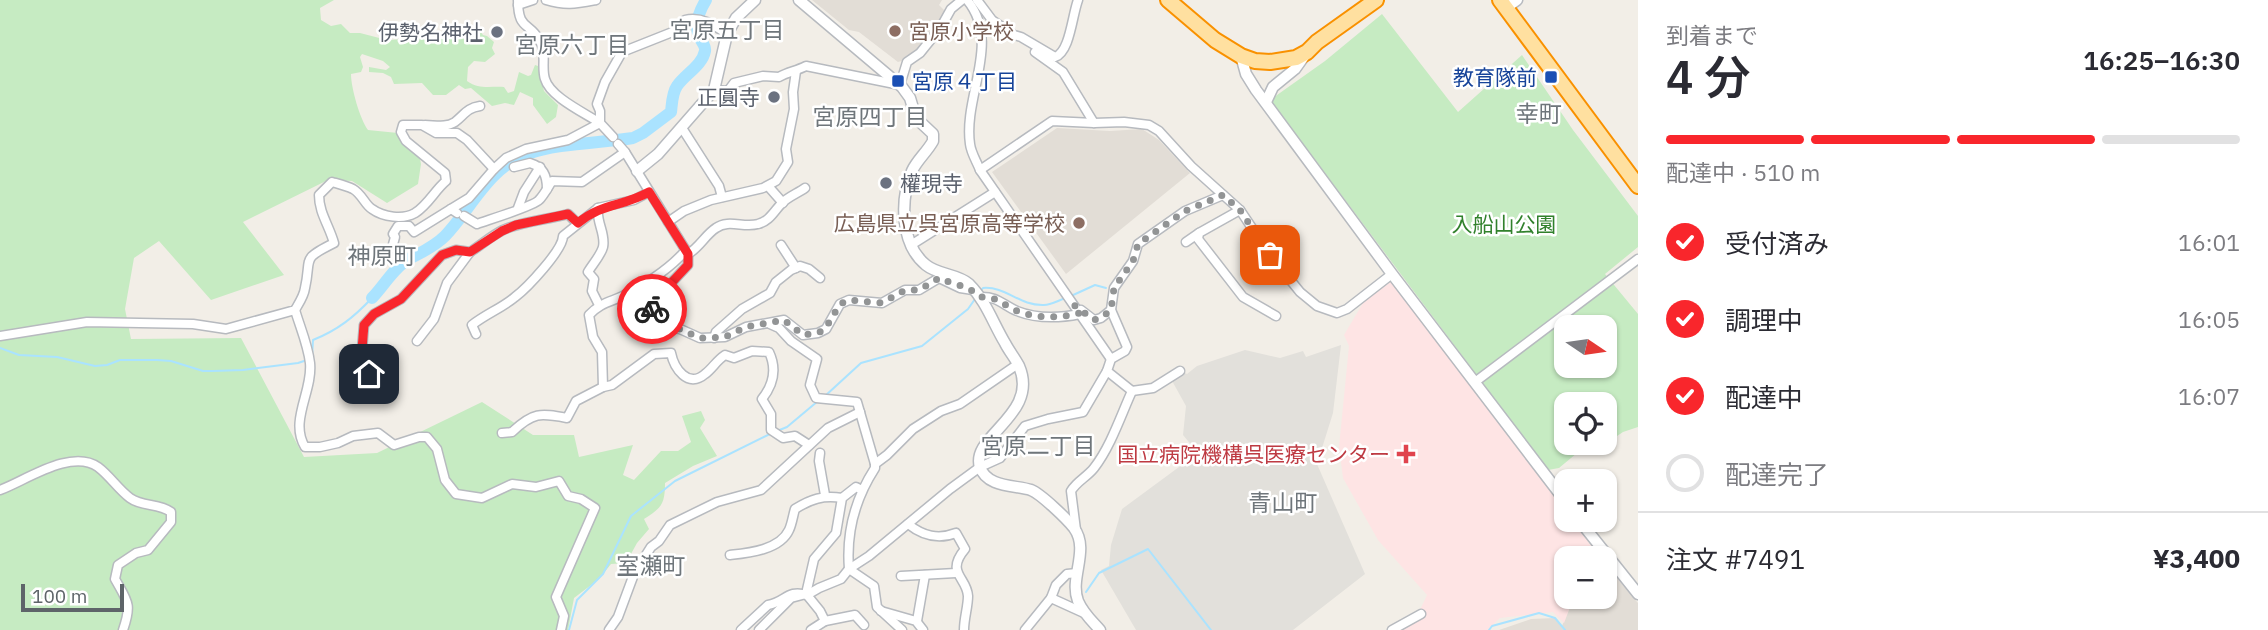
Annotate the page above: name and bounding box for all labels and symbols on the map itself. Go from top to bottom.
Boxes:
district label: 宮原五丁目 [670,14,785,44]
place label: 宮原小学校 [909,17,1014,45]
place label: 伊勢名神社 [378,18,483,46]
marker: 宮原小学校 [887,23,903,39]
marker: 伊勢名神社 [489,24,505,40]
district label: 宮原六丁目 [515,29,630,59]
place label: 教育隊前 [1453,63,1537,91]
place label: 宮原４丁目 [912,67,1017,95]
marker: 教育隊前 [1543,69,1559,85]
marker: 宮原４丁目 [890,73,906,89]
place label: 正圓寺 [697,83,760,111]
marker: 正圓寺 [766,89,782,105]
district label: 幸町 [1516,98,1562,128]
district label: 宮原四丁目 [813,101,928,131]
place label: 權現寺 [900,169,963,197]
marker: 權現寺 [878,175,894,191]
place label: 広島県立呉宮原高等学校 [834,209,1065,237]
park label: 入船山公園 [1452,210,1557,238]
marker: 広島県立呉宮原高等学校 [1071,215,1087,231]
pin [1240,225,1300,285]
district label: 神原町 [348,240,417,270]
courier [617,274,687,344]
north arrow [1554,315,1617,378]
pin [339,344,399,404]
district label: 宮原二丁目 [981,430,1096,460]
place label: 国立病院機構呉医療センター [1117,440,1390,468]
marker: 国立病院機構呉医療センター [1396,444,1416,464]
district label: 青山町 [1249,487,1318,517]
district label: 室瀬町 [617,550,686,580]
scale bar [21,581,124,613]

